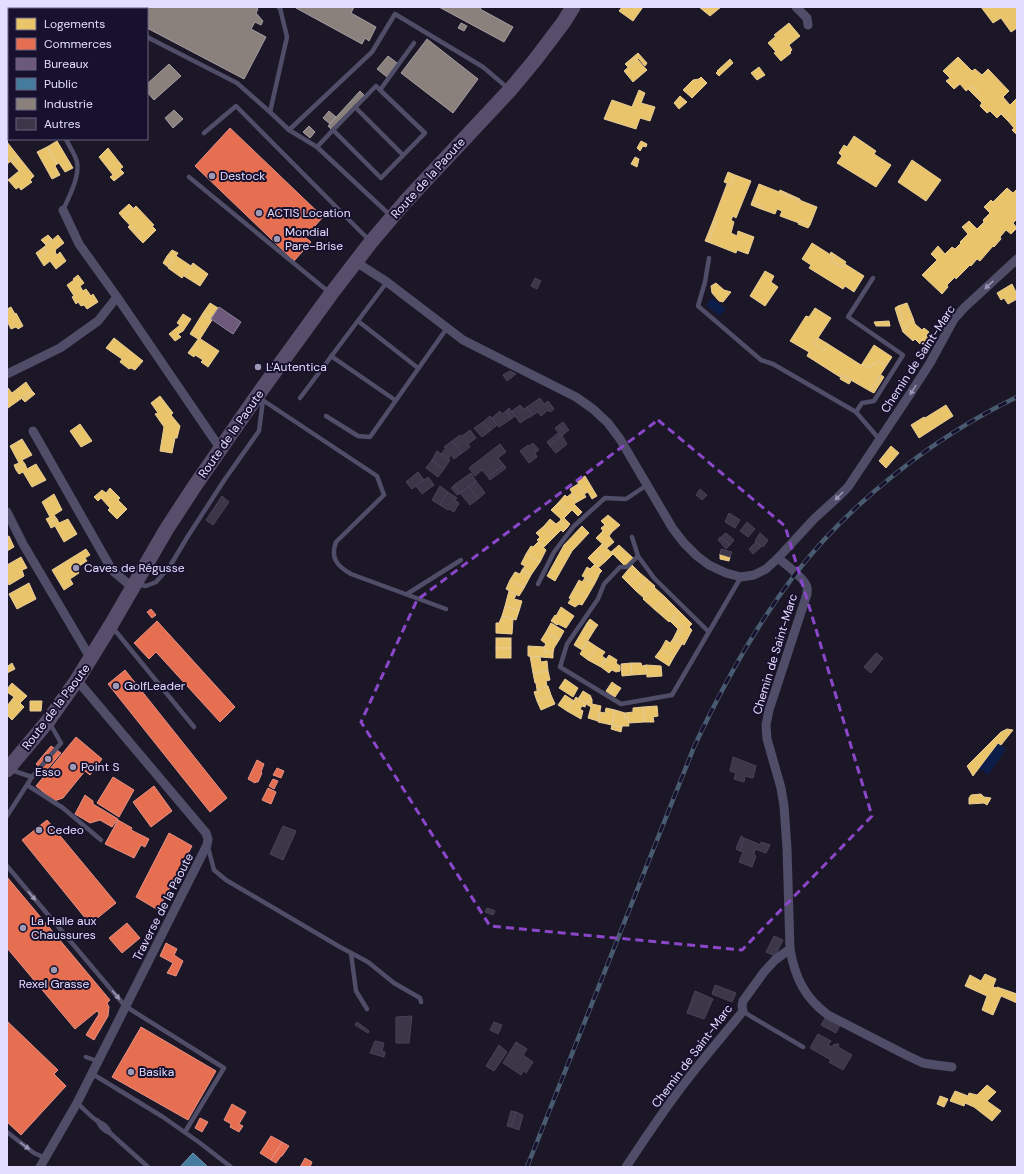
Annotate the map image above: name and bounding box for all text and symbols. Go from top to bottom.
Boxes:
legend [8,8,148,140]
text: Logements [44,16,105,32]
text: Commerces [44,36,112,52]
text: Bureaux [44,56,89,72]
text: Public [44,76,78,92]
text: Industrie [44,96,93,112]
text: Autres [44,116,80,132]
street label: Route de la Paoute [387,134,469,222]
place label: Destock [220,168,265,184]
marker: Destock [207,171,217,181]
place label: ACTIS Location [267,205,351,221]
marker: ACTIS Location [254,208,264,218]
place label: Mondial Pare-Brise [285,224,343,254]
marker: Mondial Pare-Brise [272,234,282,244]
one-way arrow [984,281,994,290]
street label: Chemin de Saint-Marc [877,302,959,416]
place label: L'Autentica [266,359,327,375]
marker: L'Autentica [253,362,263,372]
one-way arrow [909,385,917,395]
street label: Route de la Paoute [195,387,267,481]
one-way arrow [834,491,844,501]
place label: Caves de Régusse [84,560,185,576]
marker: Caves de Régusse [71,563,81,573]
street label: Chemin de Saint-Marc [749,591,801,716]
street label: Route de la Paoute [18,661,94,753]
place label: GolfLeader [124,678,186,694]
marker: GolfLeader [111,681,121,691]
marker: Esso [43,754,53,764]
place label: Point S [81,759,119,775]
marker: Point S [68,762,78,772]
place label: Esso [35,764,61,780]
place label: Cedeo [47,822,84,838]
marker: Cedeo [34,825,44,835]
street label: Traverse de la Paoute [129,850,197,963]
one-way arrow [28,890,37,901]
place label: La Halle aux Chaussures [31,913,97,943]
marker: La Halle aux Chaussures [18,923,28,933]
marker: Rexel Grasse [49,965,59,975]
place label: Rexel Grasse [19,976,89,992]
one-way arrow [111,990,120,1001]
street label: Chemin de Saint-Marc [648,1001,736,1111]
place label: Basika [139,1064,174,1080]
marker: Basika [126,1067,136,1077]
one-way arrow [20,1142,31,1150]

